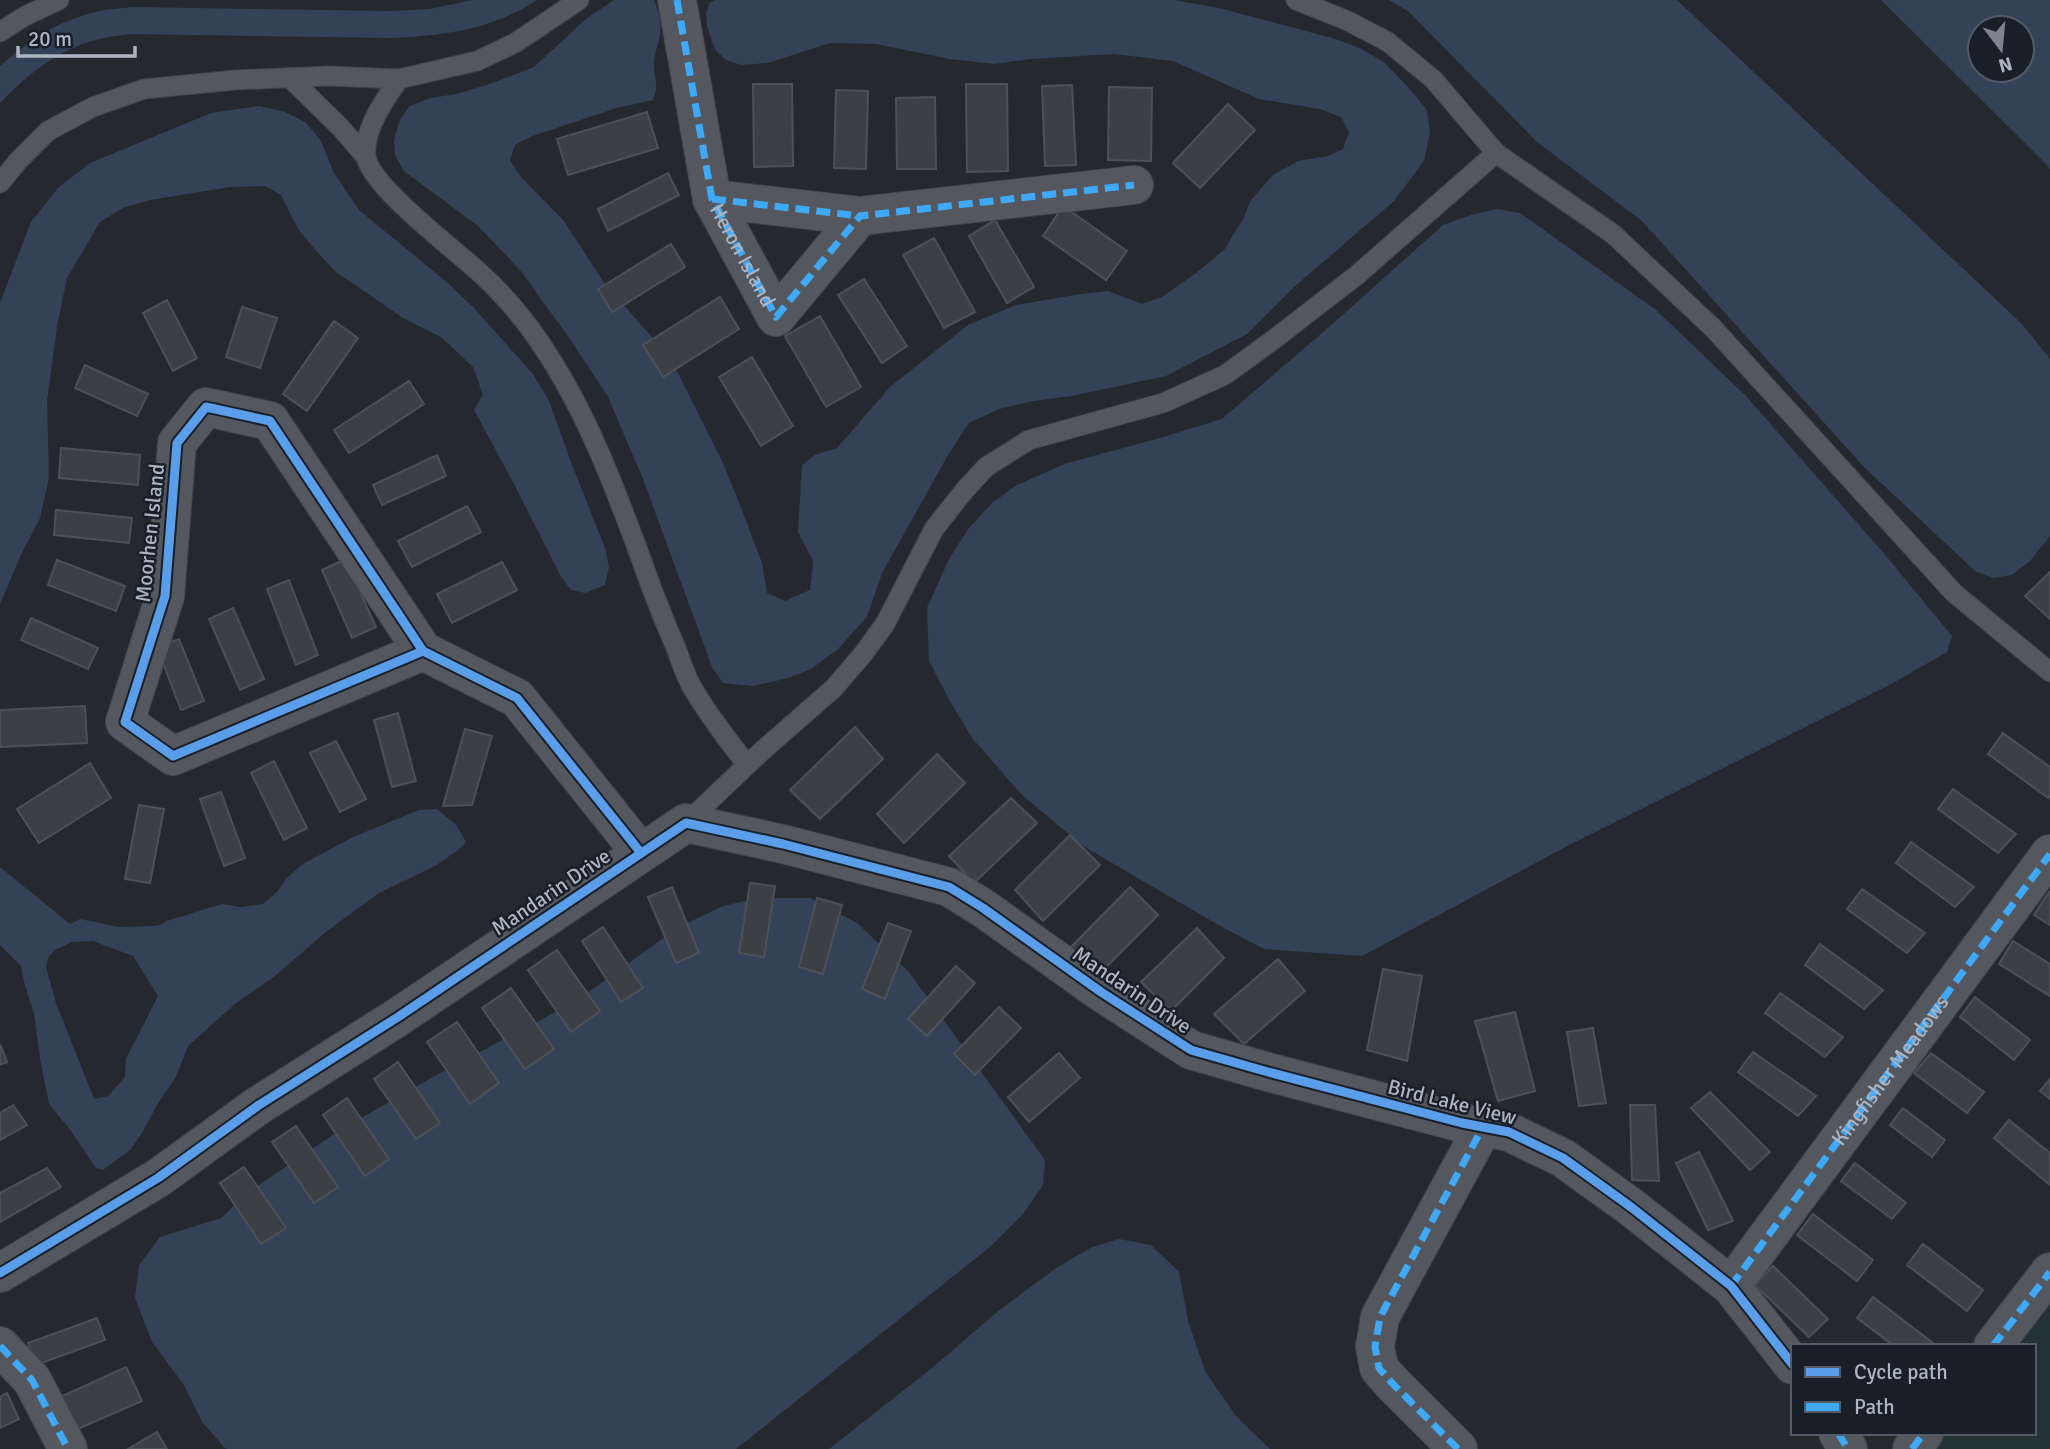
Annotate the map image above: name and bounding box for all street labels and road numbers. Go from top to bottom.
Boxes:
street label: Heron Island [704,199,781,311]
street label: Moorhen Island [130,462,170,604]
street label: Mandarin Drive [487,843,615,941]
street label: Mandarin Drive [1068,941,1196,1039]
street label: Kingfisher Meadows [1826,990,1954,1151]
street label: Bird Lake View [1385,1073,1519,1131]

